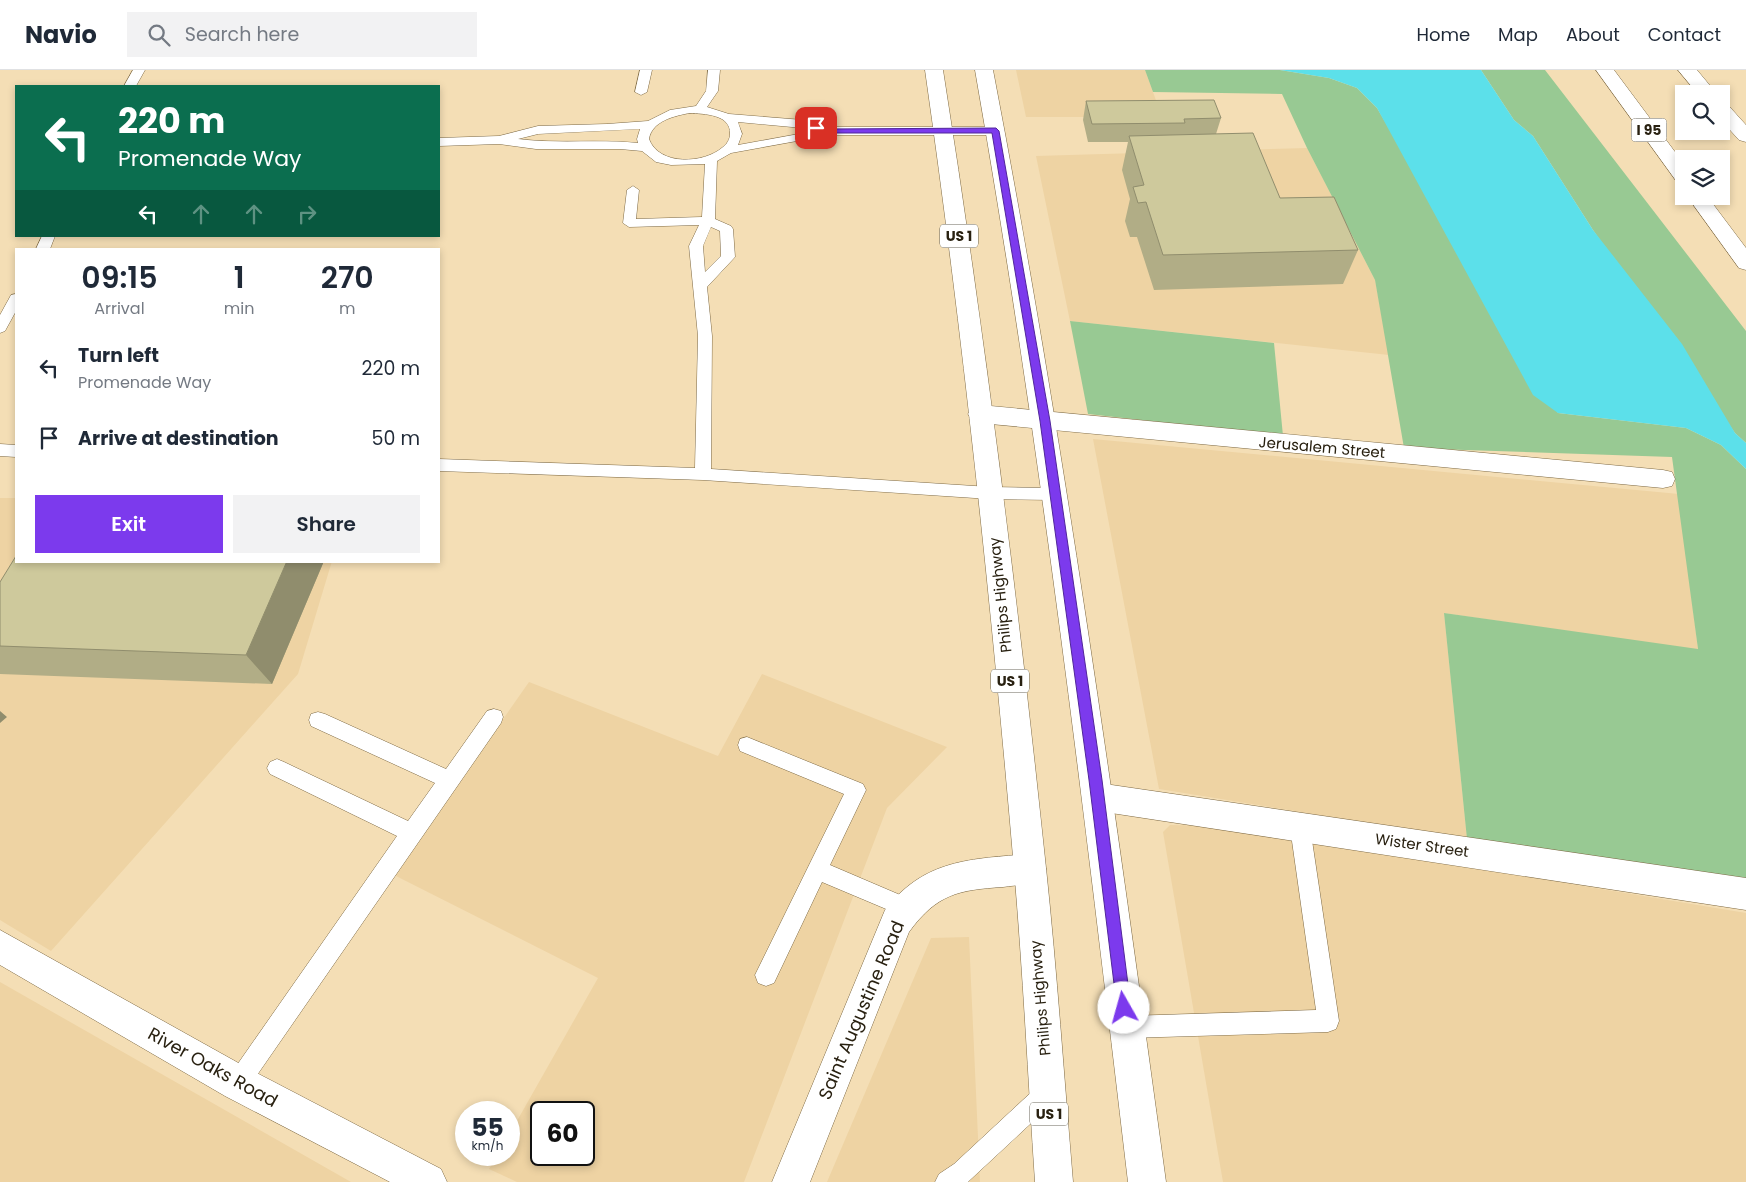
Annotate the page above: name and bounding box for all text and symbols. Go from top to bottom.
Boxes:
search box [127,12,477,57]
text: Navio [25,18,97,51]
icon: search [145,21,173,49]
text: Search here [185,21,299,48]
text: Home [1416,22,1470,47]
text: Map [1498,22,1538,47]
text: About [1566,22,1620,47]
text: Contact [1648,22,1721,47]
map controls [1675,85,1730,205]
button: search [1675,85,1730,140]
text: 220 m [118,96,225,145]
icon: left [35,105,100,170]
pin [795,107,837,149]
icon: arrive [802,114,830,142]
road number: I 95 [1632,118,1666,142]
text: Promenade Way [118,143,301,174]
button: layers [1675,150,1730,205]
icon: left [134,200,162,228]
icon: ahead [187,200,215,228]
icon: ahead [240,200,268,228]
icon: right [293,200,321,228]
road number: US 1 [940,224,978,248]
text: 09:15 [81,256,158,299]
text: 1 [234,256,245,299]
text: 270 [321,256,374,299]
text: Arrival [94,297,145,320]
text: min [224,297,254,320]
text: m [339,297,355,320]
text: Turn left [78,342,159,369]
icon: left [35,354,63,382]
text: 220 m [362,355,420,382]
text: Promenade Way [78,371,211,394]
icon: arrive [35,424,63,452]
text: Arrive at destination [78,425,279,452]
text: 50 m [371,425,420,452]
street label: Jerusalem Street [1258,431,1386,463]
button: Exit [35,495,223,553]
button: Share [233,495,420,553]
street label: Philips Highway [983,536,1017,654]
road number: US 1 [991,670,1029,692]
street label: Wister Street [1374,828,1470,862]
street label: Saint Augustine Road [812,917,910,1103]
street label: Philips Highway [1024,939,1056,1057]
position arrow [1097,981,1149,1033]
street label: River Oaks Road [144,1021,282,1113]
speed limit sign: 60 [530,1101,595,1166]
road number: US 1 [1030,1102,1068,1126]
text: 55 [471,1110,504,1145]
text: km/h [472,1137,503,1154]

